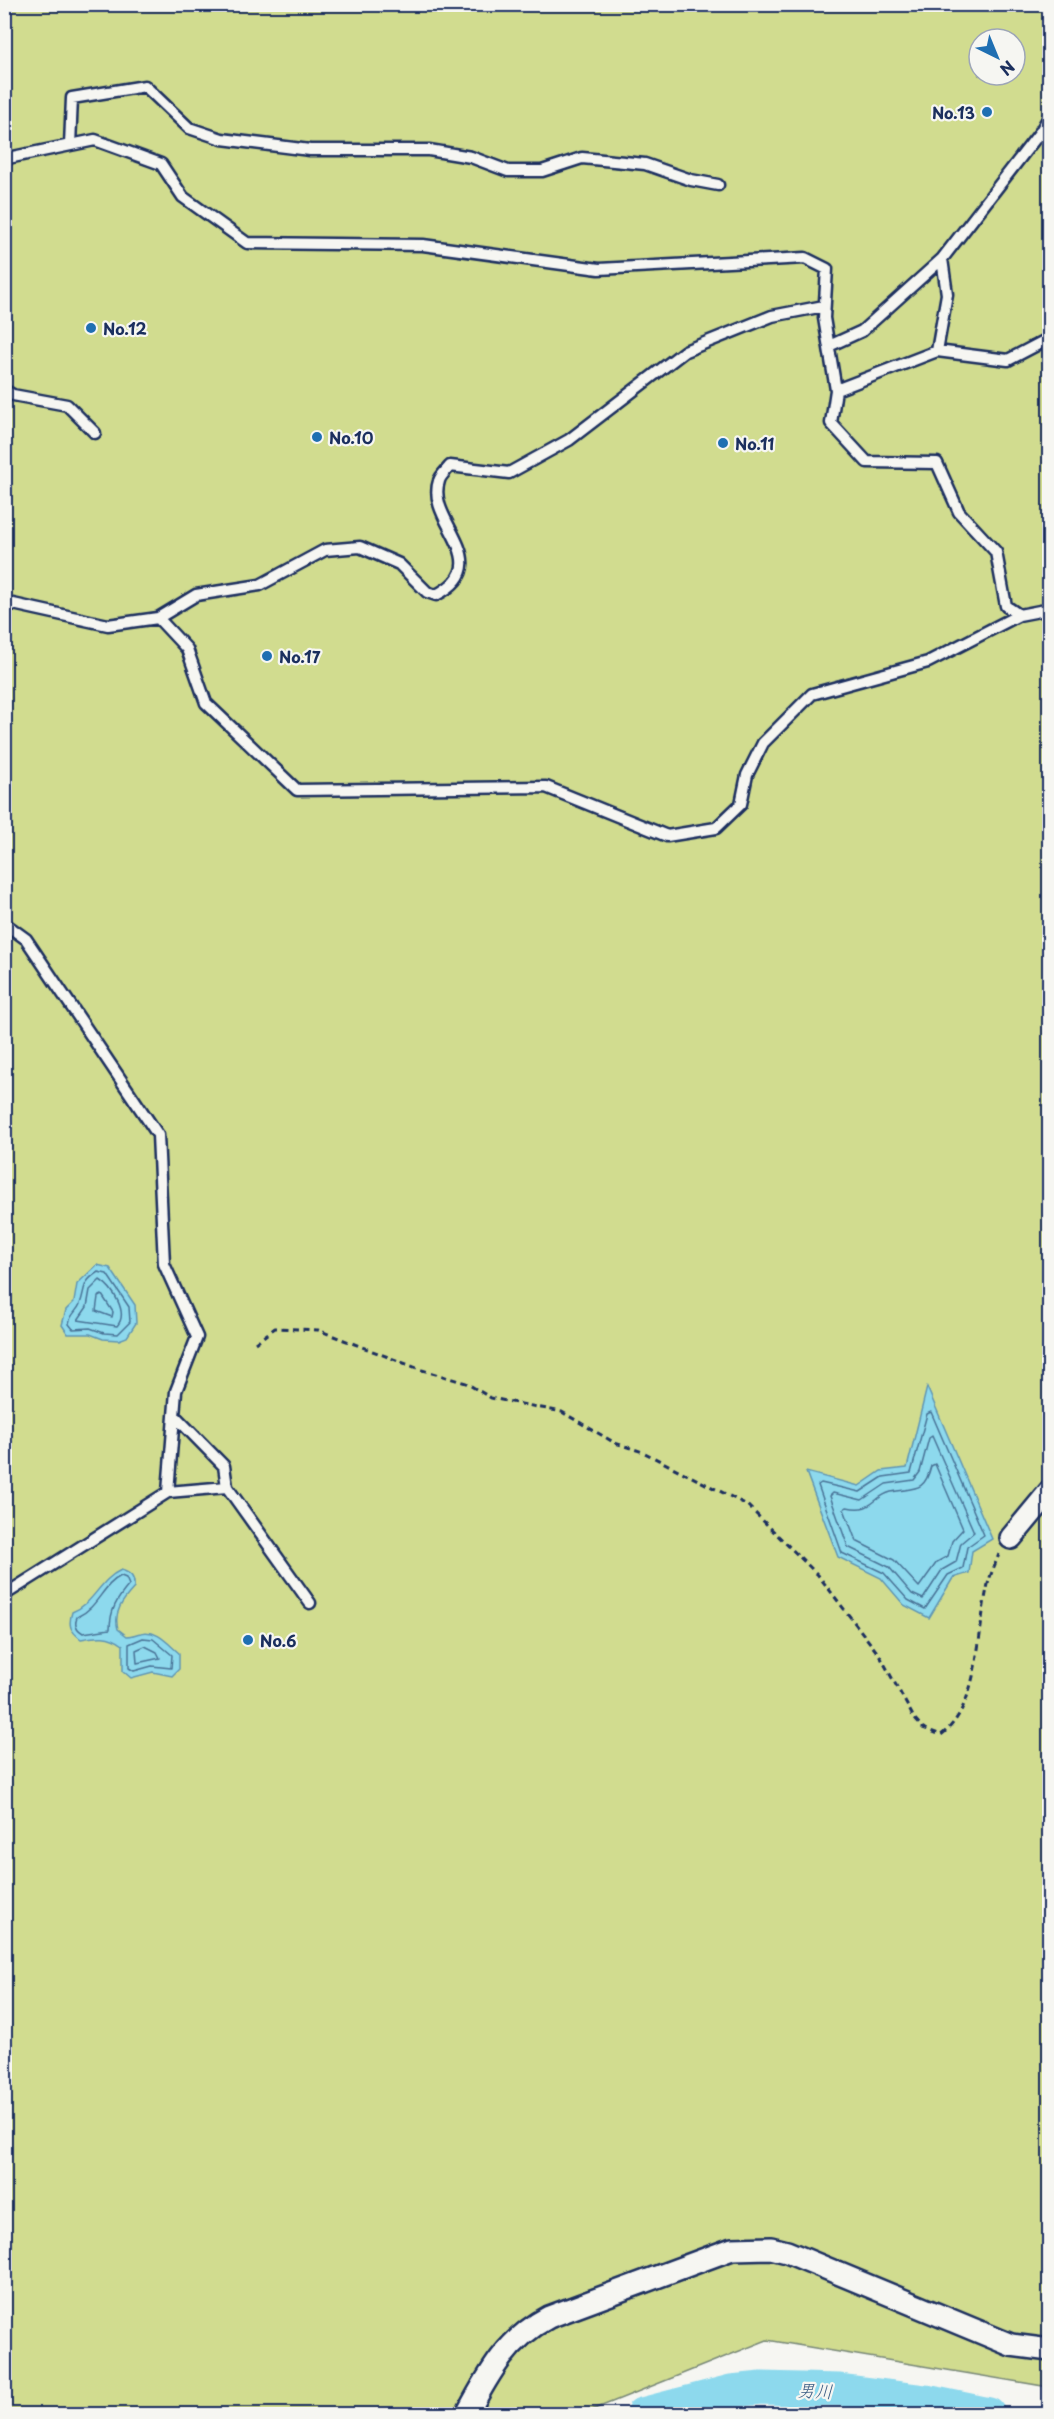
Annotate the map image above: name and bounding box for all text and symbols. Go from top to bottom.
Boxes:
north arrow [967,27,1027,87]
text: N [995,56,1021,82]
place label: No.13 [932,100,975,124]
marker: No.13 [980,105,994,119]
place label: No.12 [103,316,147,340]
marker: No.12 [84,321,98,335]
place label: No.10 [329,425,374,449]
marker: No.10 [310,430,324,444]
place label: No.11 [735,431,775,455]
marker: No.11 [716,436,730,450]
place label: No.17 [279,644,321,668]
marker: No.17 [260,649,274,663]
place label: No.6 [260,1628,296,1652]
marker: No.6 [241,1633,255,1647]
water label: 男川 [797,2376,833,2404]

